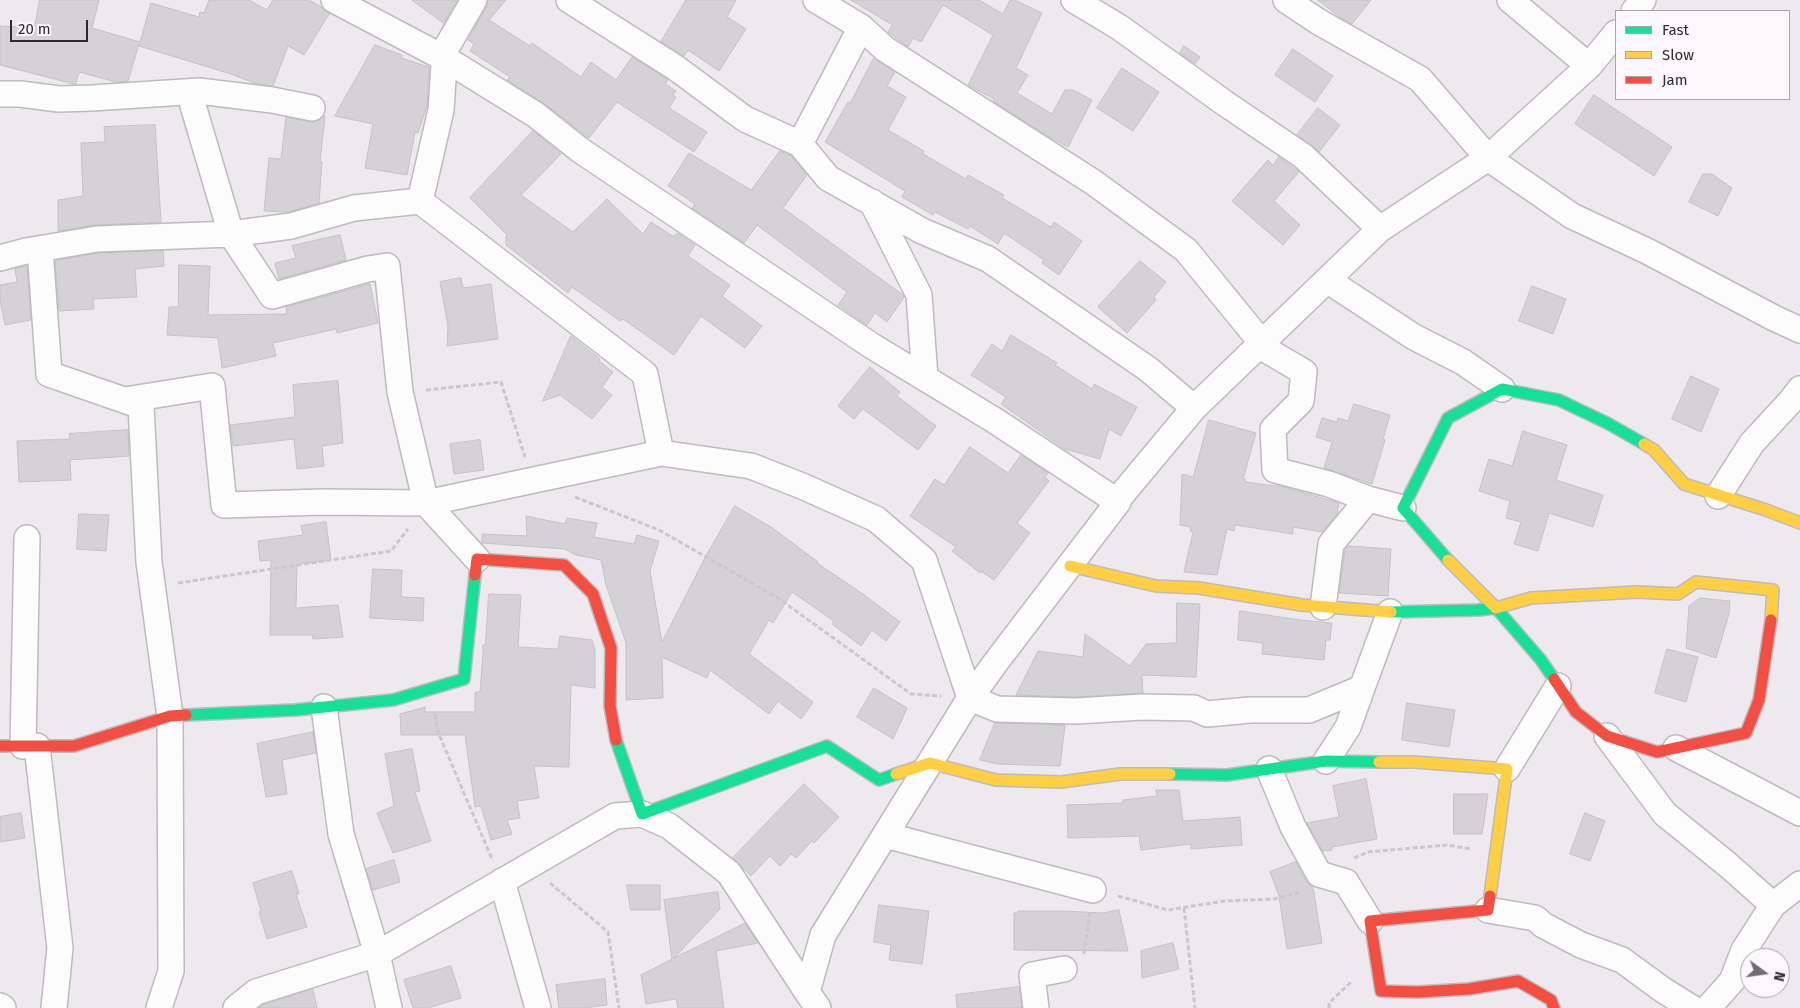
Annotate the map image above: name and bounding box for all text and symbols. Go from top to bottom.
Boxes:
scale bar [12,10,90,42]
legend [1615,10,1790,100]
text: 20 m [18,20,51,38]
text: Fast [1662,21,1689,39]
text: Slow [1662,46,1694,64]
text: Jam [1662,71,1688,89]
north arrow [1740,948,1790,998]
text: N [1770,970,1788,983]

